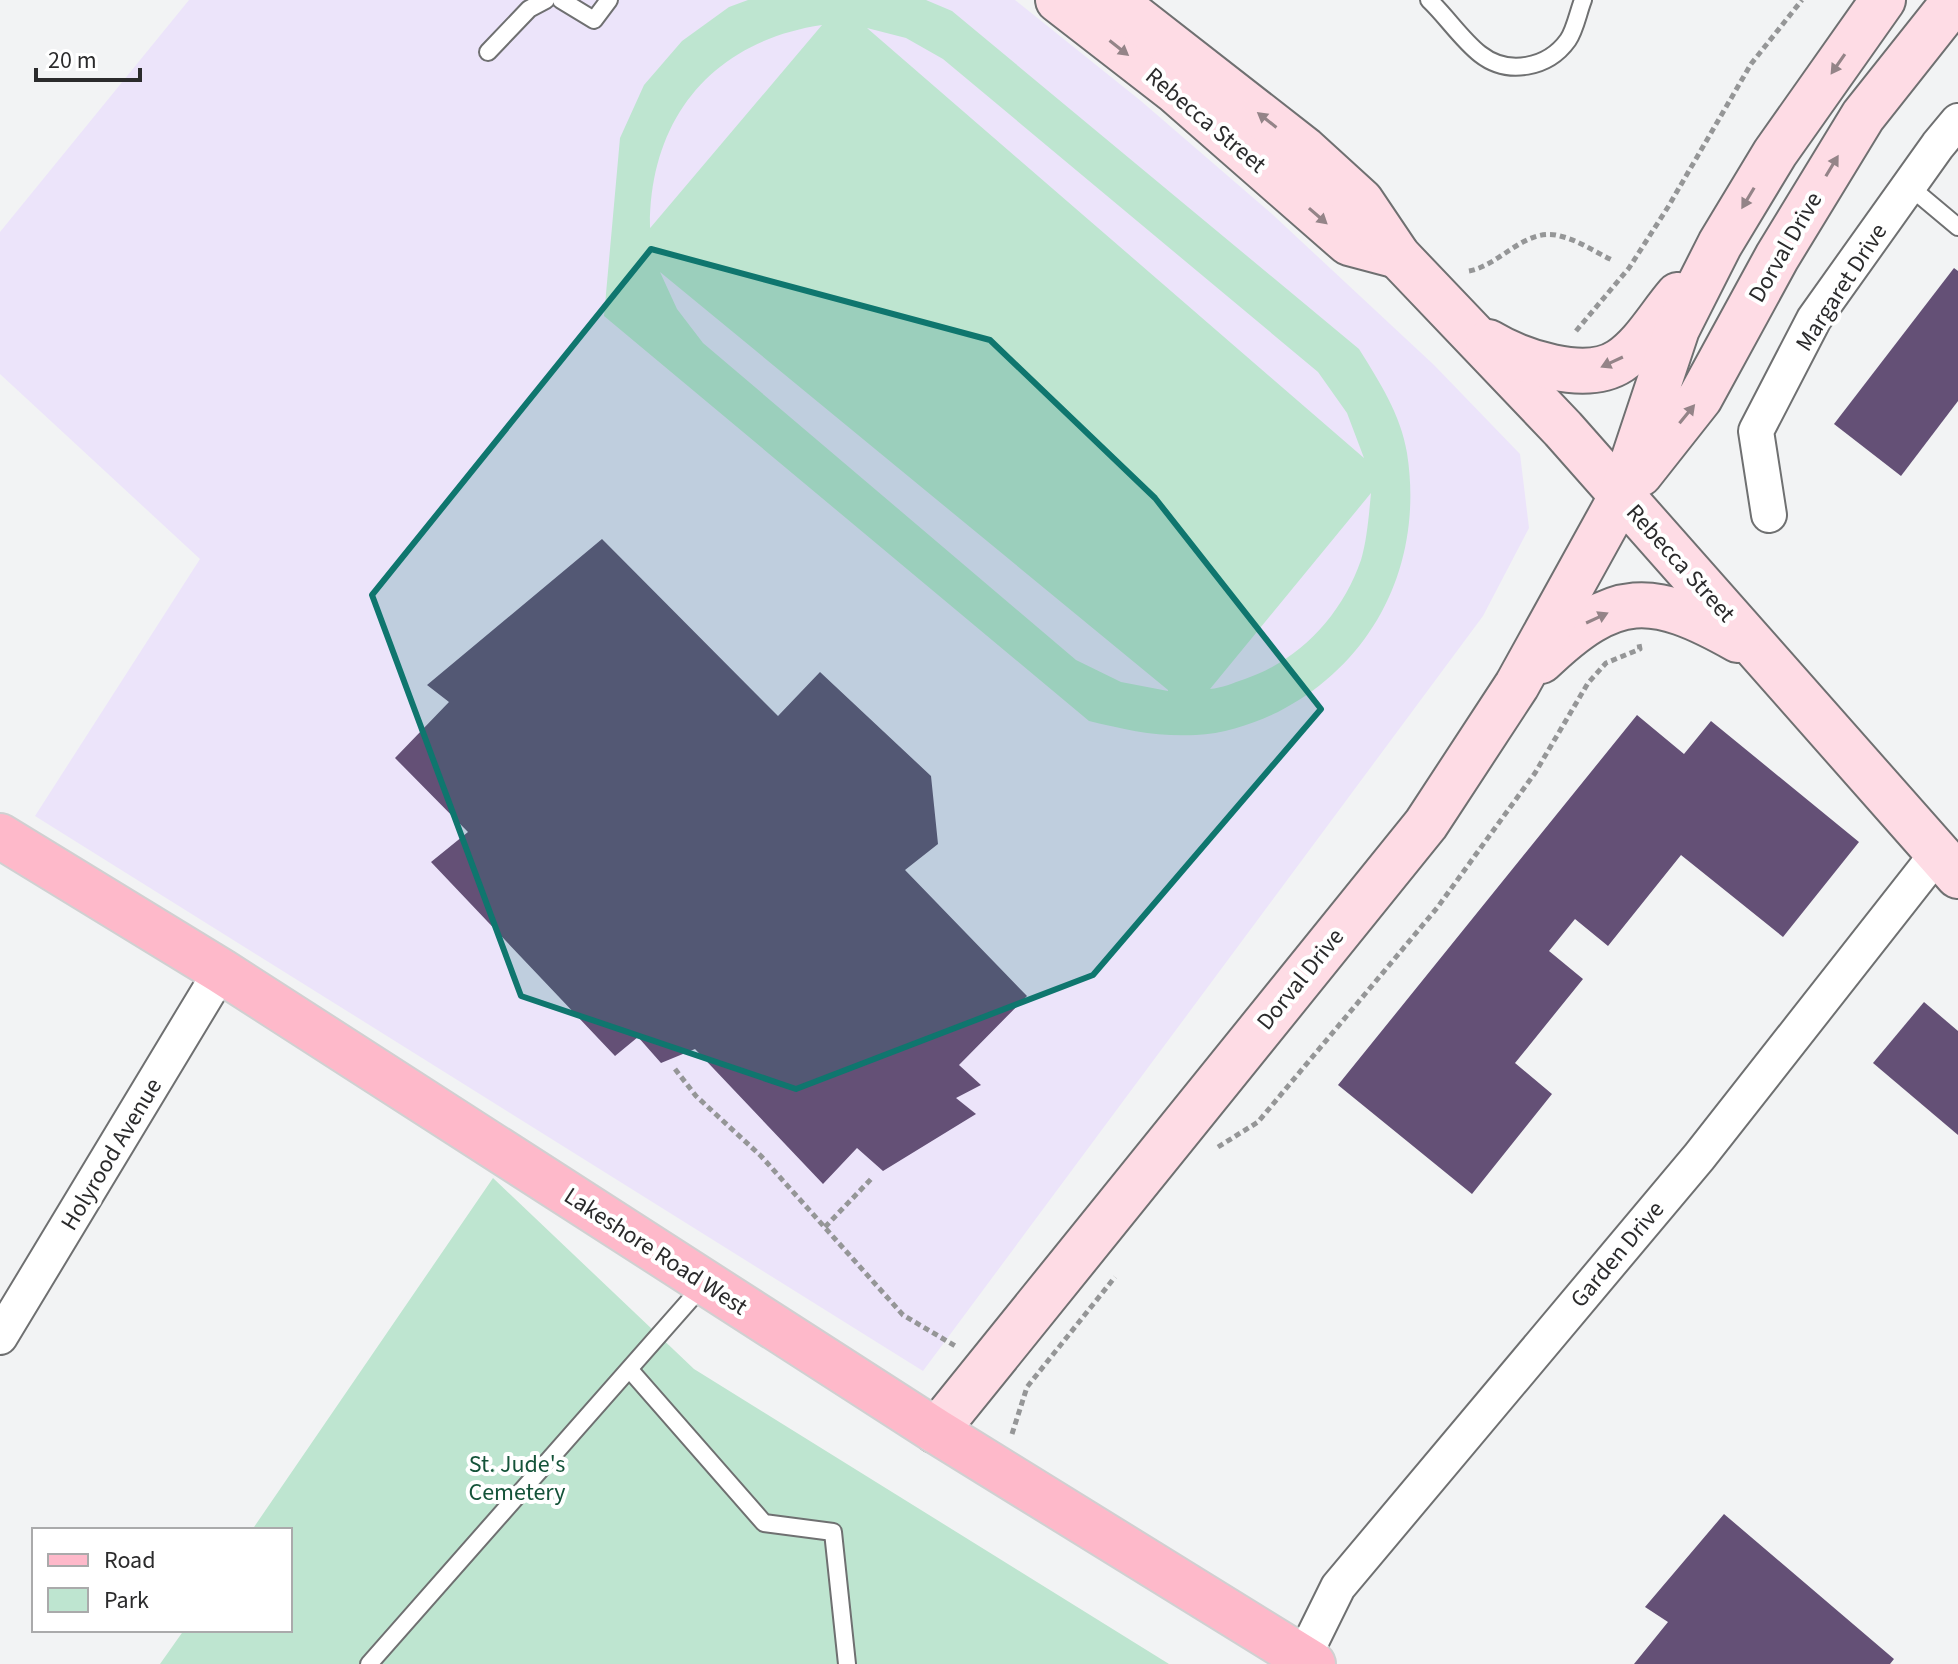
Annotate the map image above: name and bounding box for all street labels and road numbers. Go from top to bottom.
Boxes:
street label: Rebecca Street [1137,59,1274,182]
street label: Dorval Drive [1740,185,1831,309]
street label: Margaret Drive [1787,216,1896,358]
street label: Rebecca Street [1618,496,1743,630]
street label: Dorval Drive [1248,921,1353,1038]
street label: Holyrood Avenue [52,1071,171,1237]
street label: Lakeshore Road West [557,1179,754,1324]
street label: Garden Drive [1562,1193,1673,1315]

